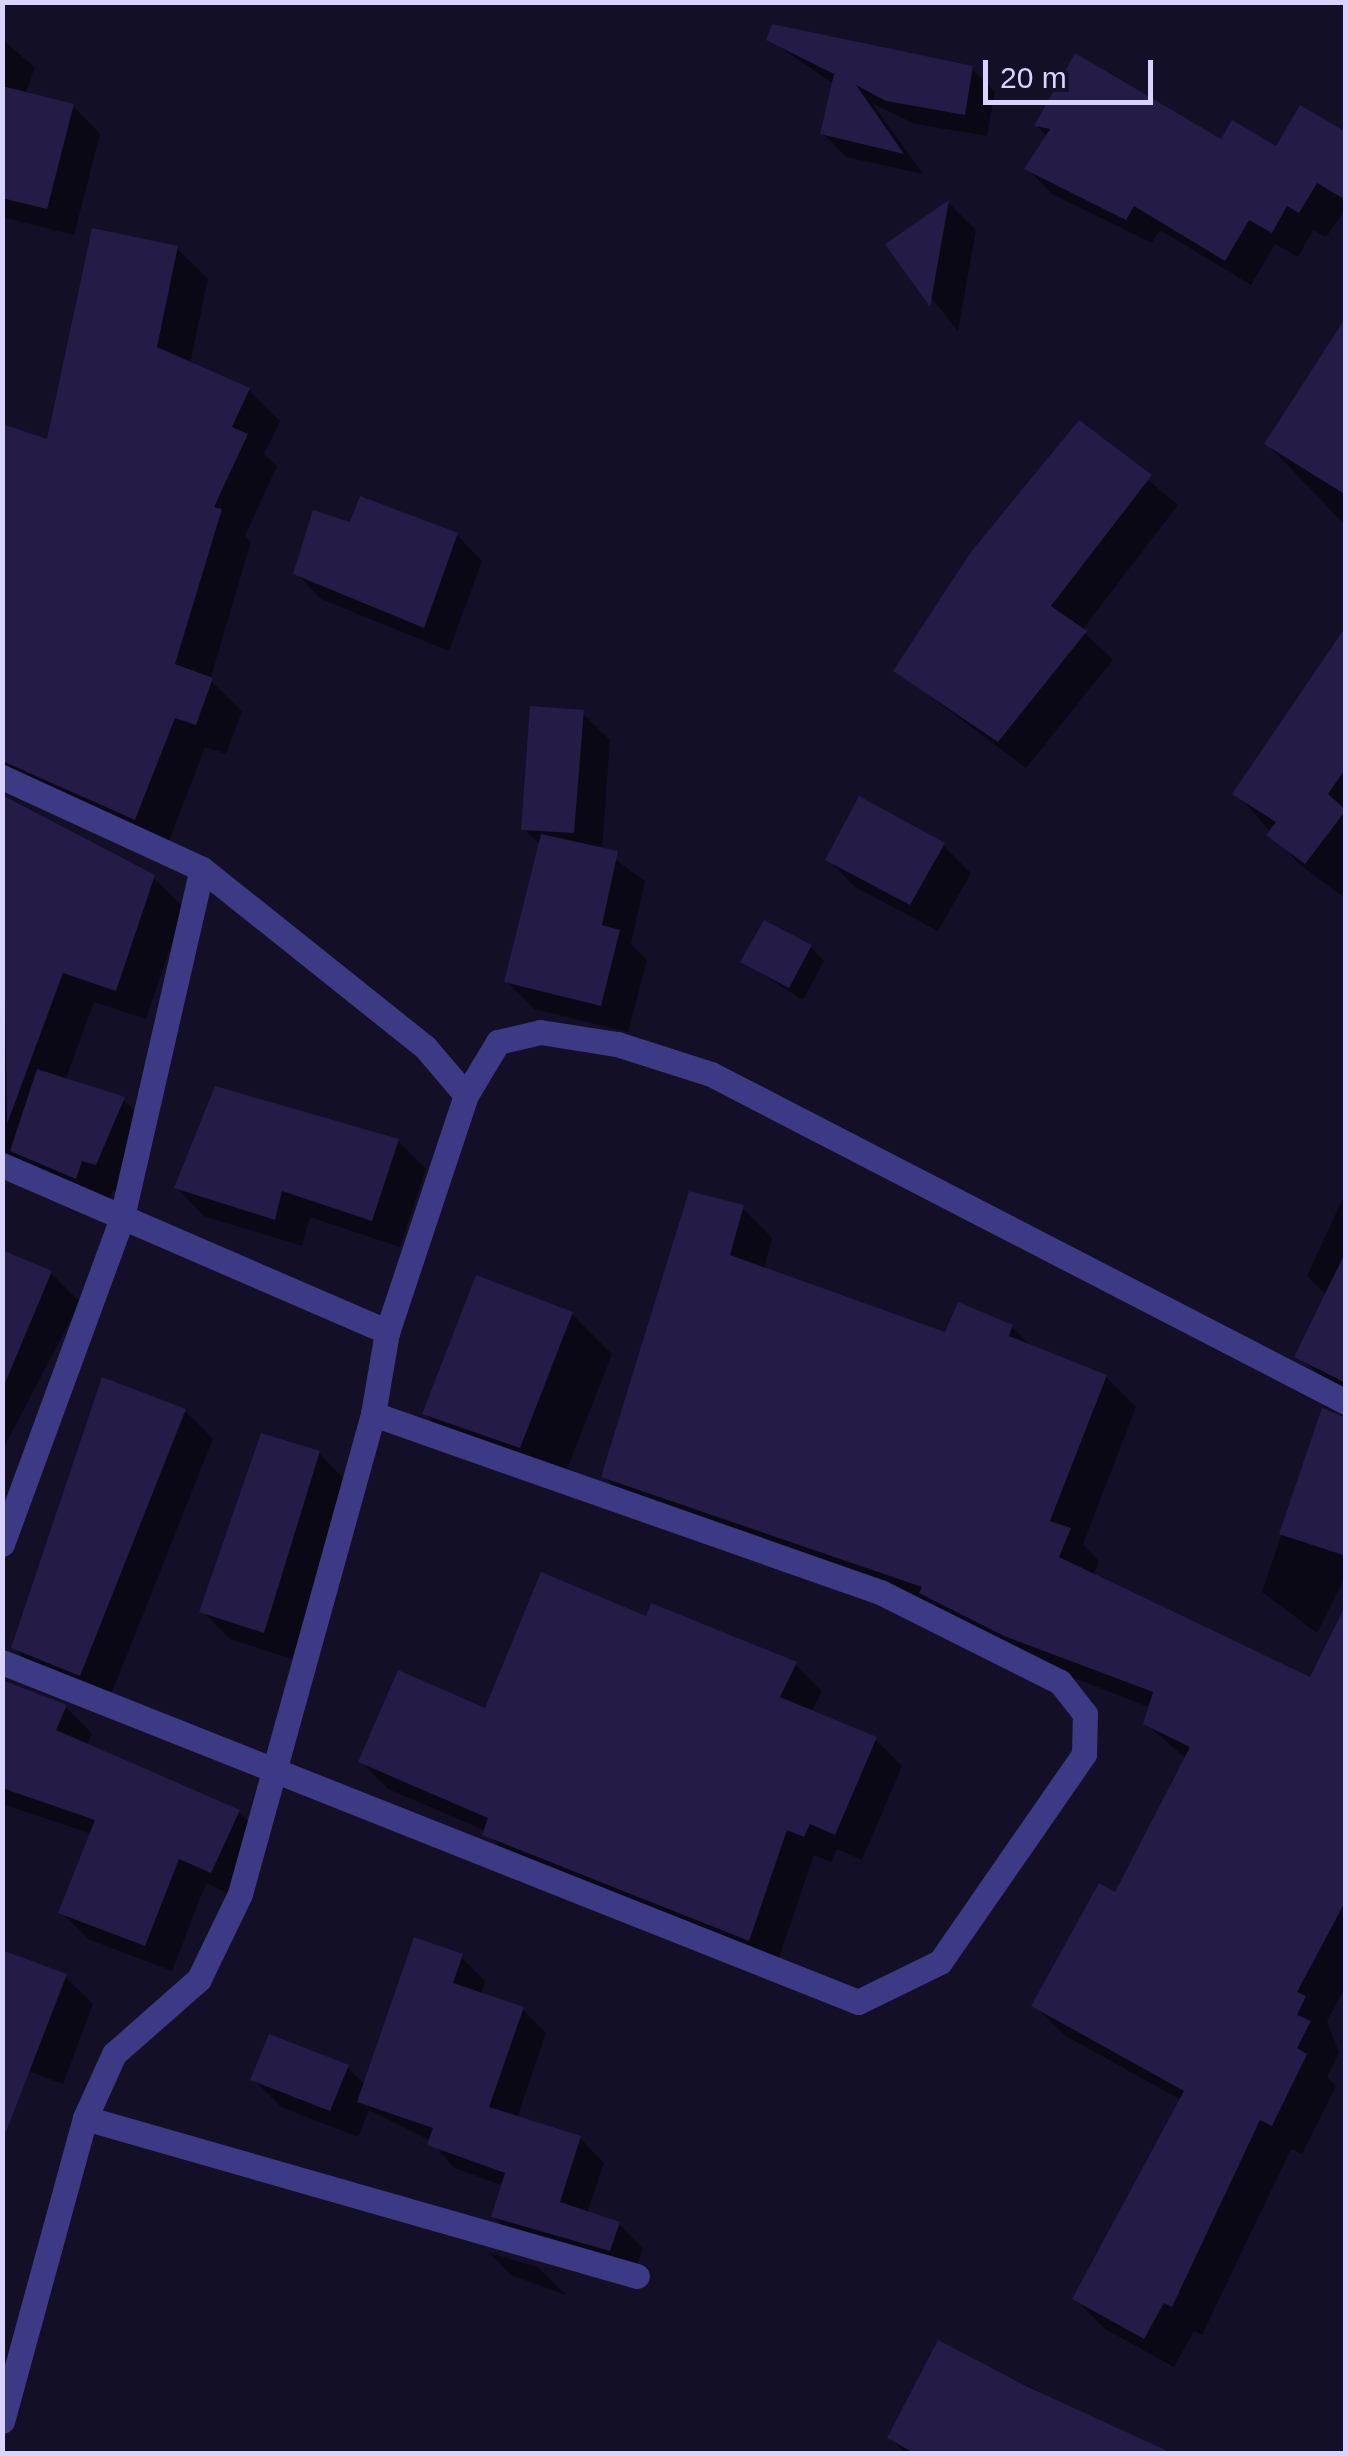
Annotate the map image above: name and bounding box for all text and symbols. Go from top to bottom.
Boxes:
scale bar [988,40,1158,102]
text: 20 m [1000,61,1067,94]

